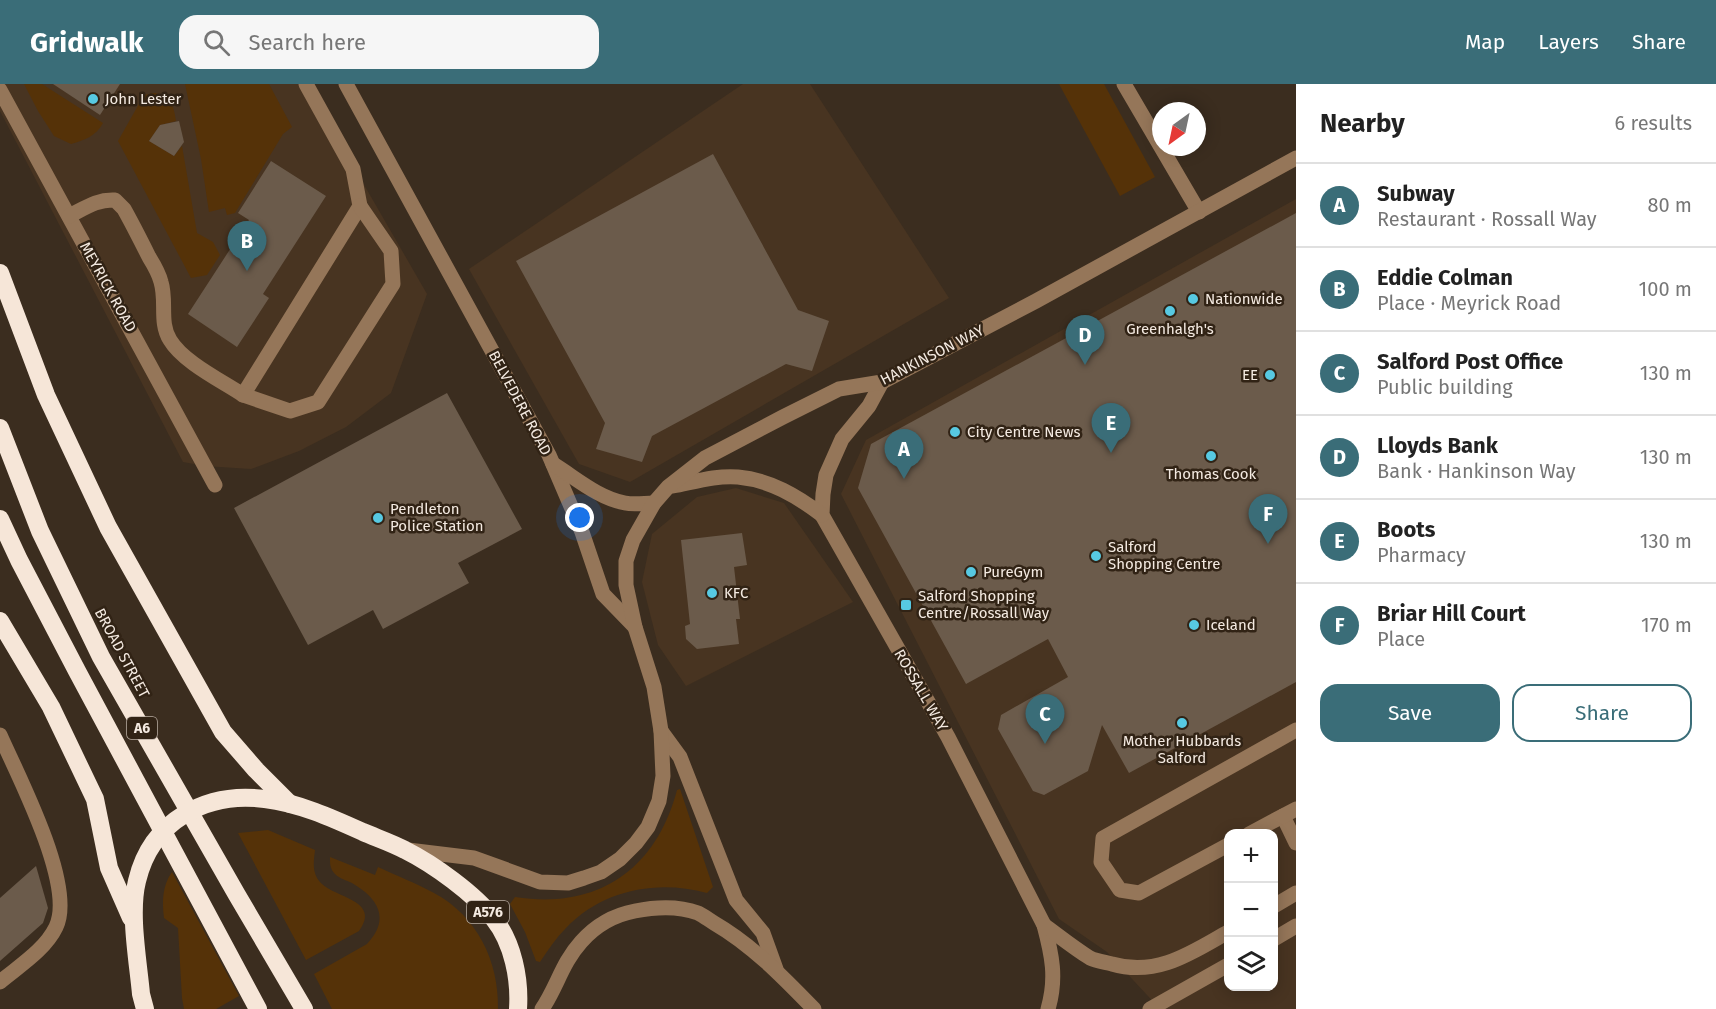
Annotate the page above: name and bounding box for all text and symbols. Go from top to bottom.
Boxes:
search box [179,15,599,69]
text: Gridwalk [30,26,143,59]
icon: search [200,26,233,59]
text: Search here [248,29,366,56]
text: Map [1465,29,1505,55]
text: Layers [1538,29,1599,55]
text: Share [1632,29,1686,55]
place label: John Lester [105,90,182,108]
marker: John Lester [86,92,100,106]
north arrow [1152,102,1206,156]
text: Nearby [1320,108,1405,139]
text: 6 results [1615,111,1692,135]
text: Subway [1377,180,1455,207]
text: A [1334,193,1345,217]
text: 80 m [1647,193,1692,217]
text: Restaurant · Rossall Way [1377,207,1597,231]
pin: B [228,222,266,271]
street label: MEYRICK ROAD [76,239,140,335]
text: Eddie Colman [1377,264,1513,291]
text: B [1333,277,1346,301]
text: 100 m [1639,277,1692,301]
place label: Nationwide [1205,290,1283,308]
text: Place · Meyrick Road [1377,291,1561,315]
marker: Nationwide [1186,292,1200,306]
marker: Greenhalgh's [1163,304,1177,318]
pin: D [1066,316,1104,365]
place label: Greenhalgh's [1126,320,1214,338]
street label: HANKINSON WAY [877,321,987,389]
street label: BELVEDERE ROAD [485,348,555,458]
text: Salford Post Office [1377,348,1563,375]
text: C [1334,361,1345,385]
text: 130 m [1640,361,1692,385]
place label: EE [1242,366,1258,384]
marker: EE [1263,368,1277,382]
text: Public building [1377,375,1513,399]
pin: E [1092,404,1130,453]
place label: City Centre News [967,423,1080,441]
marker: City Centre News [948,425,962,439]
pin: A [884,430,924,479]
text: Lloyds Bank [1377,432,1498,459]
text: D [1333,445,1346,469]
text: 130 m [1640,445,1692,469]
marker: Thomas Cook [1204,449,1218,463]
text: Bank · Hankinson Way [1377,459,1576,483]
place label: Thomas Cook [1166,465,1257,483]
pin: F [1248,494,1288,544]
place label: Pendleton Police Station [390,500,484,535]
your location [565,503,594,532]
marker: Pendleton Police Station [371,511,385,525]
text: Boots [1377,516,1435,543]
text: E [1334,529,1345,553]
text: 130 m [1640,529,1692,553]
place label: Salford Shopping Centre [1108,538,1220,573]
text: Pharmacy [1377,543,1466,567]
marker: Salford Shopping Centre [1089,549,1103,563]
place label: PureGym [983,563,1043,581]
marker: PureGym [964,565,978,579]
place label: KFC [724,584,749,602]
marker: KFC [705,586,719,600]
place label: Salford Shopping Centre/Rossall Way [918,587,1050,622]
marker: Salford Shopping Centre/Rossall Way [899,598,913,612]
text: Briar Hill Court [1377,600,1526,627]
street label: BROAD STREET [91,605,153,701]
text: F [1335,613,1344,637]
text: 170 m [1641,613,1692,637]
place label: Iceland [1206,616,1256,634]
marker: Iceland [1187,618,1201,632]
text: Place [1377,627,1425,651]
street label: ROSSALL WAY [890,646,952,735]
button: Save [1320,684,1500,742]
button: Share [1512,684,1692,742]
pin: C [1026,694,1064,744]
marker: Mother Hubbards Salford [1175,716,1189,730]
road number: A6 [127,717,157,739]
place label: Mother Hubbards Salford [1123,732,1241,767]
map controls [1224,829,1278,991]
button: + [1224,829,1278,883]
button: − [1224,883,1278,937]
road number: A576 [467,901,509,923]
button: layers [1224,937,1278,991]

